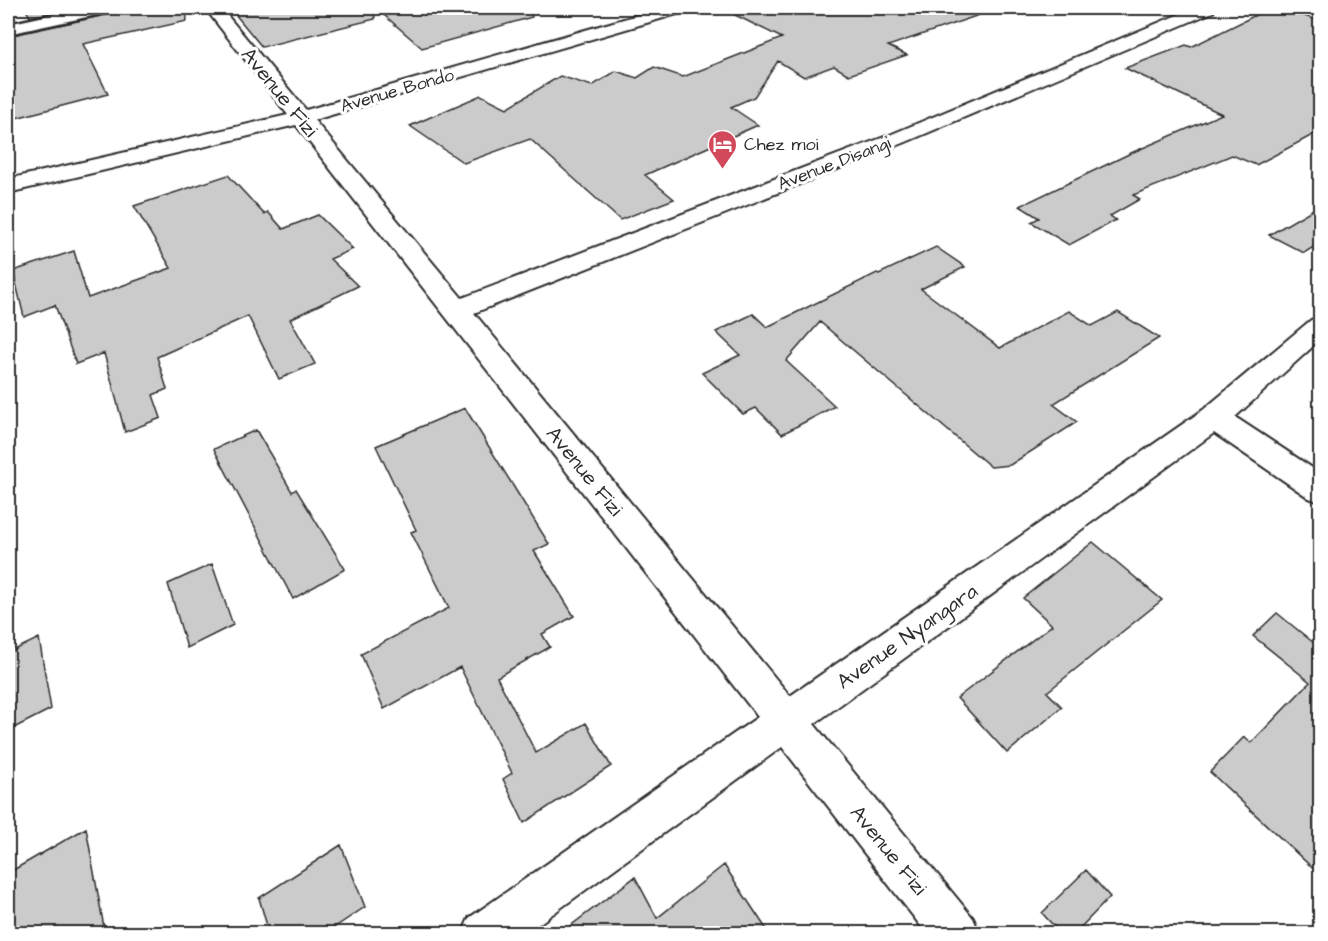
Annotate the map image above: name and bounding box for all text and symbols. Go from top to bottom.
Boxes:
street label: Avenue Fizi [234,41,325,143]
street label: Avenue Bondo [337,62,457,119]
hotel icon: Chez moi [707,128,739,170]
street label: Avenue Disangi [774,130,895,197]
place label: Chez moi [744,132,819,157]
street label: Avenue Fizi [539,420,630,522]
street label: Avenue Nyangara [831,577,985,698]
street label: Avenue Fizi [843,799,934,901]

